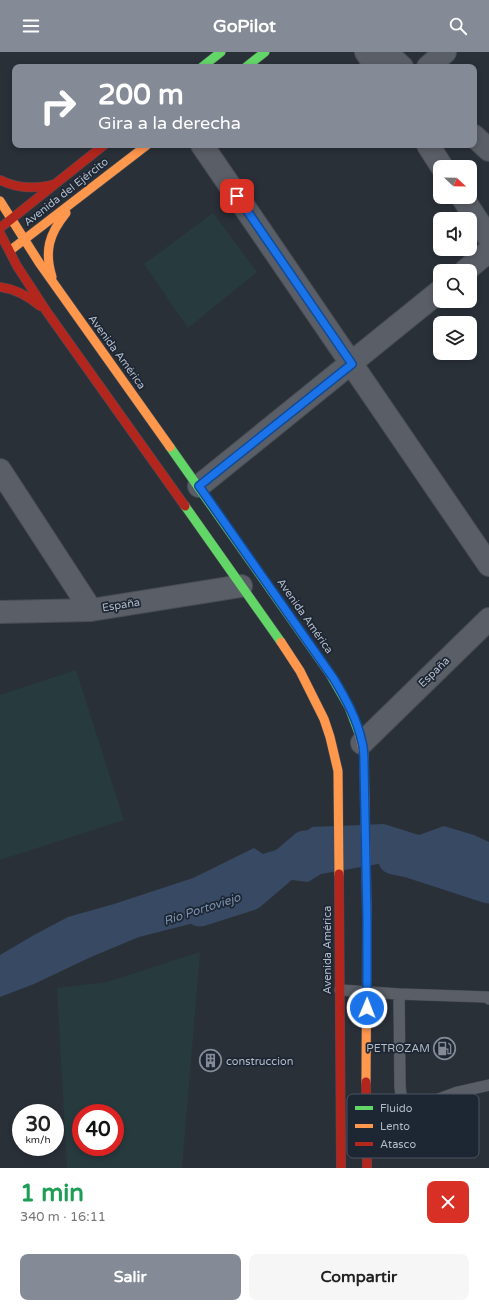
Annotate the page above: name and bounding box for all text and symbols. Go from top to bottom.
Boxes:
icon: menu [20,15,42,37]
text: GoPilot [213,15,276,37]
icon: search [447,15,469,37]
text: 200 m [98,78,184,112]
icon: right [32,80,84,132]
text: Gira a la derecha [98,112,241,134]
street label: Avenida del Ejército [21,155,111,229]
north arrow [433,160,477,204]
map controls [433,160,477,360]
pin [220,179,254,213]
icon: arrive [226,185,248,207]
button: sound [433,212,477,256]
button: search [433,264,477,308]
street label: Avenida América [86,312,148,392]
button: layers [433,316,477,360]
street label: Avenida América [274,576,336,656]
street label: España [101,596,141,614]
street label: España [416,654,452,690]
water label: Río Portoviejo [162,890,243,928]
street label: Avenida América [321,906,334,994]
position arrow [346,987,388,1029]
fuel station icon: PETROZAM [432,1035,458,1061]
place label: PETROZAM [366,1042,430,1055]
building icon: construccion [197,1048,223,1074]
place label: construccion [226,1055,293,1068]
legend [347,1094,479,1158]
text: Fluido [380,1102,413,1115]
speed limit sign: 40 [72,1104,124,1156]
text: 30 [25,1113,51,1137]
text: Lento [380,1120,410,1133]
text: km/h [25,1134,51,1146]
text: Atasco [380,1138,416,1151]
text: 1 min [20,1179,84,1208]
button: close [427,1181,469,1223]
text: 340 m · 16:11 [20,1209,106,1225]
button: Salir [20,1254,241,1300]
button: Compartir [249,1254,469,1300]

